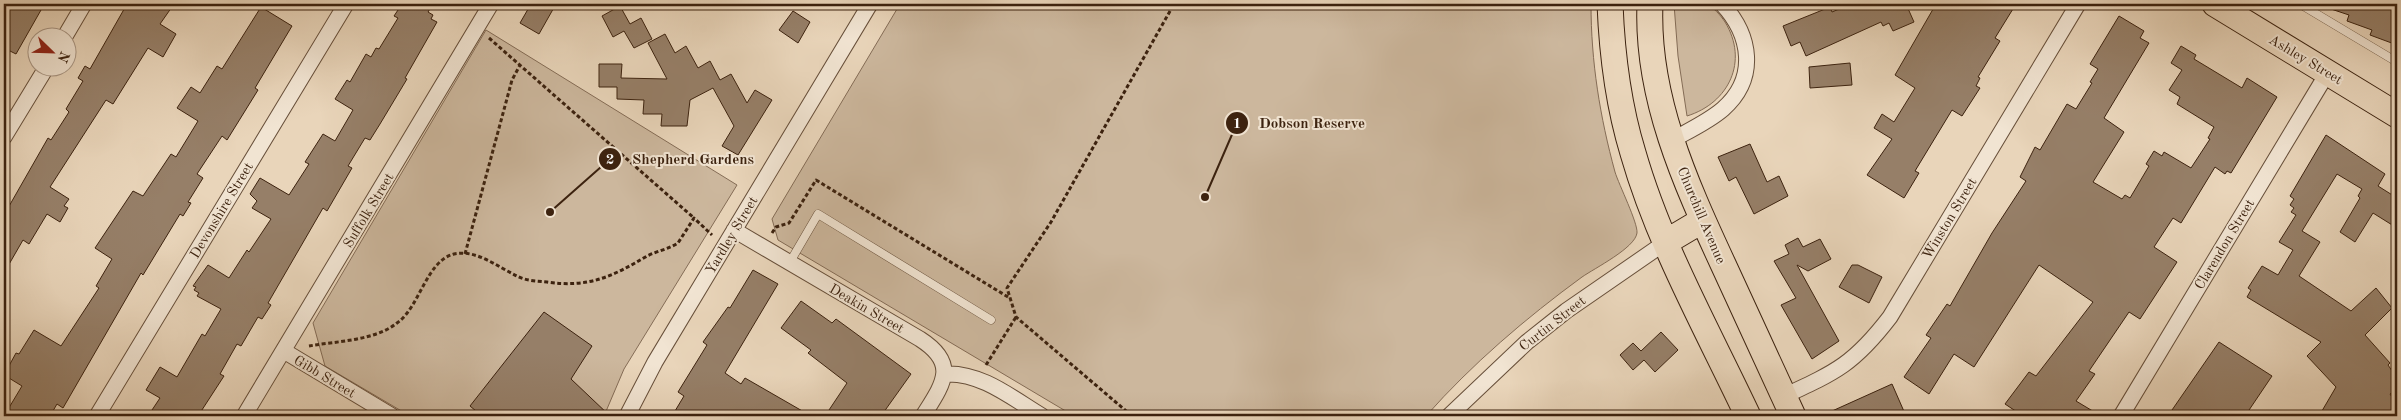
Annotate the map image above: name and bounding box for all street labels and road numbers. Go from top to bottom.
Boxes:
street label: Ashley Street [2266,32,2345,87]
street label: Devonshire Street [188,160,256,261]
street label: Churchill Avenue [1674,165,1728,266]
street label: Suffolk Street [341,171,397,250]
street label: Winston Street [1920,175,1980,262]
street label: Yardley Street [703,194,761,277]
street label: Clarendon Street [2192,197,2257,292]
street label: Deakin Street [827,282,906,336]
street label: Curtin Street [1517,294,1588,354]
street label: Gibb Street [291,353,358,401]

